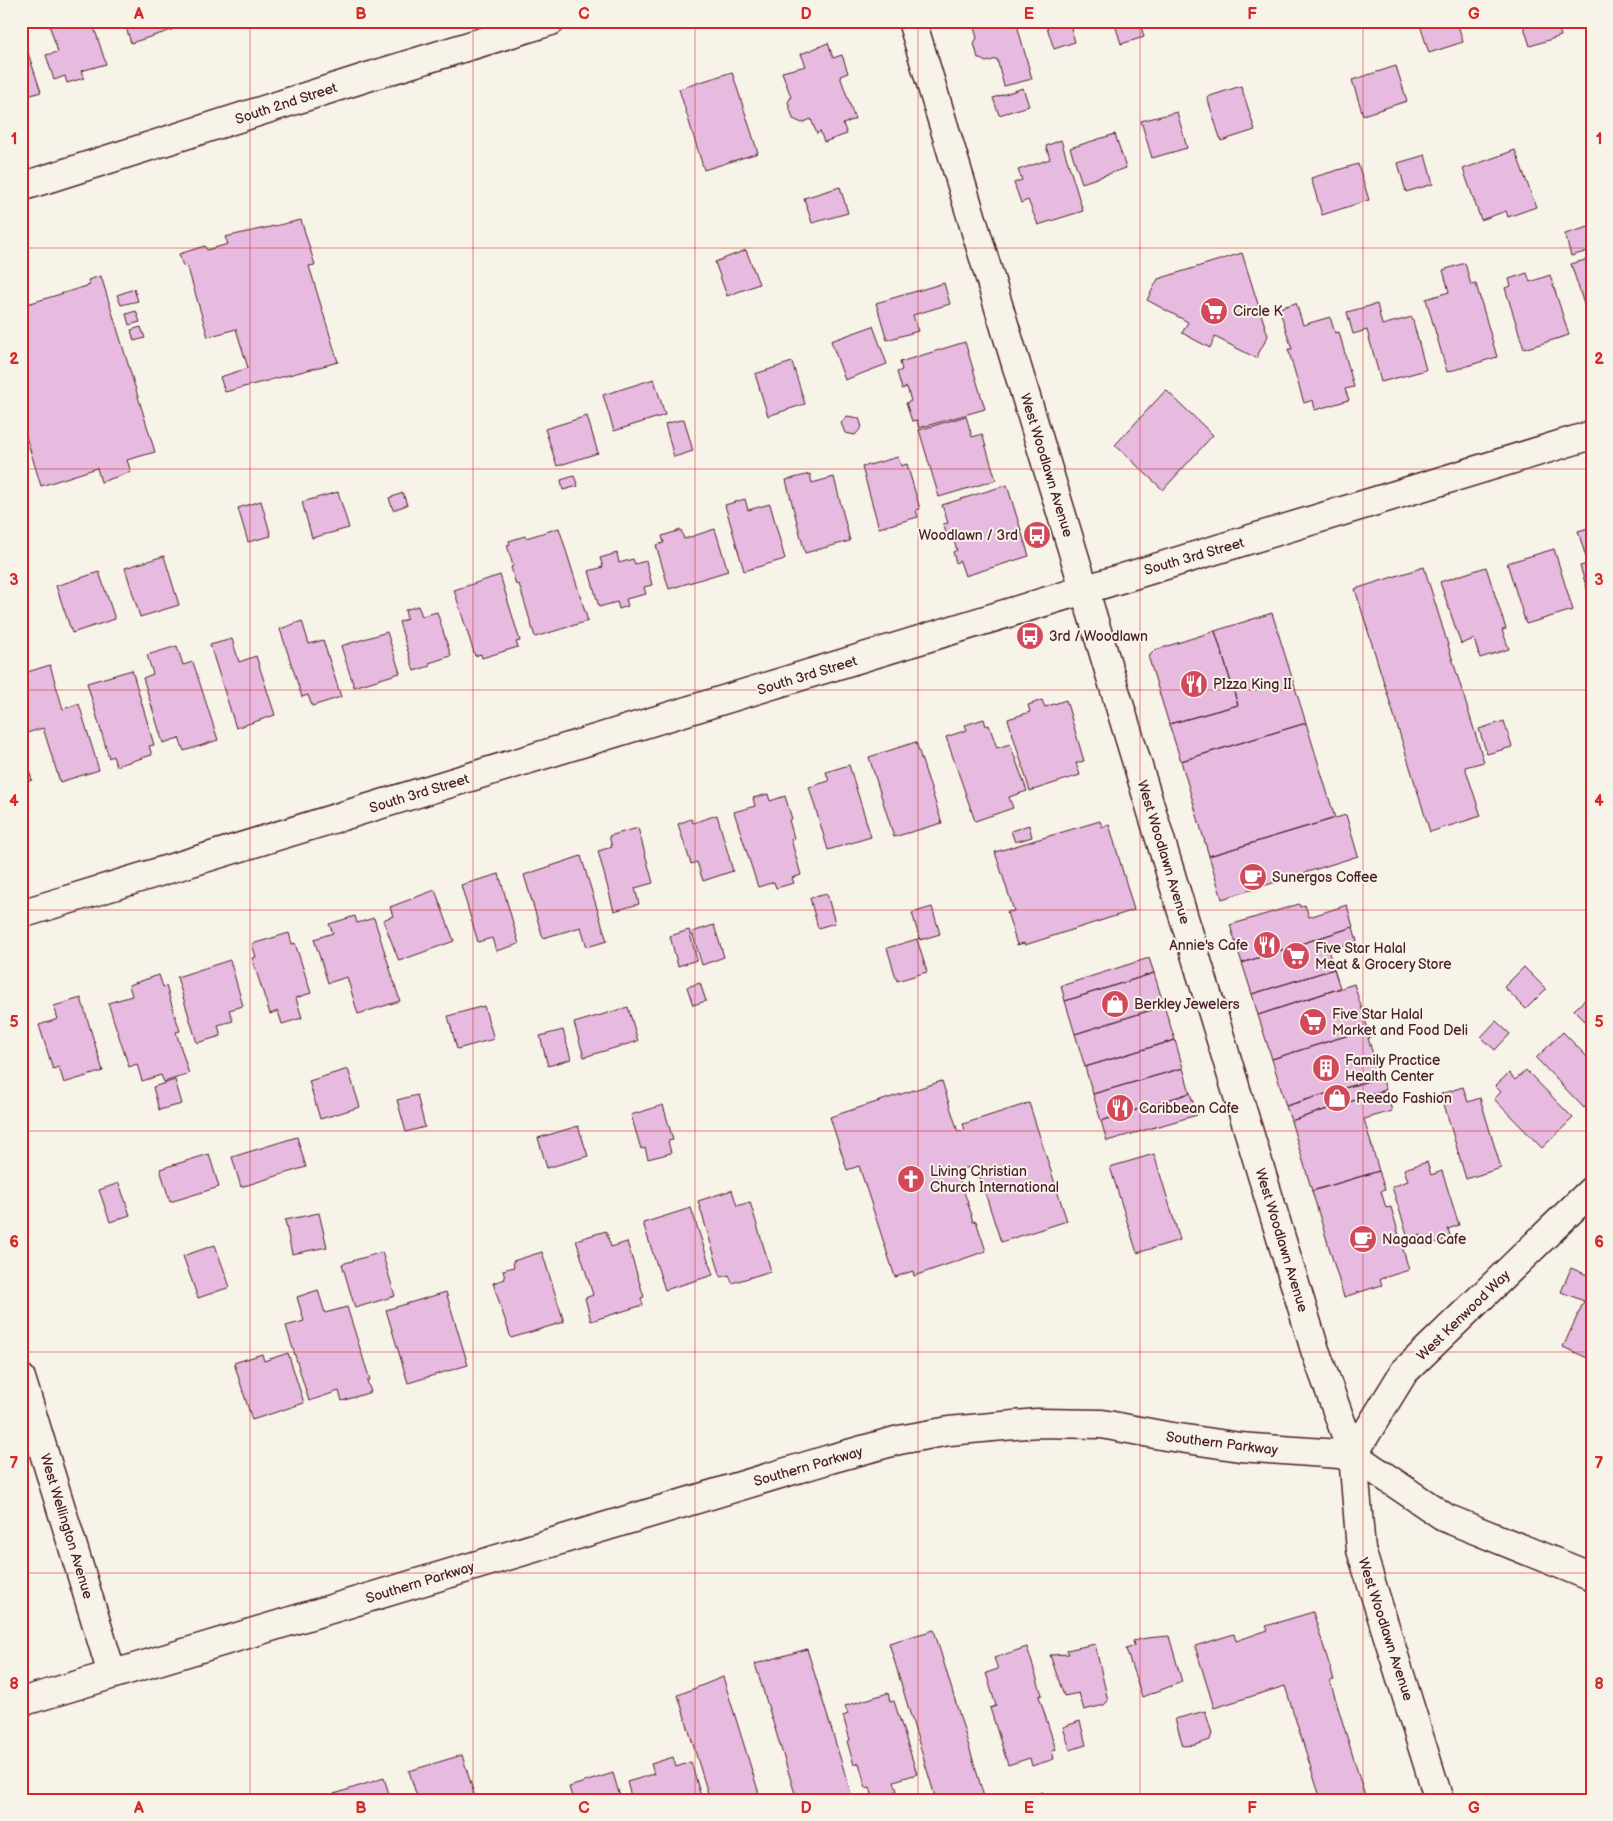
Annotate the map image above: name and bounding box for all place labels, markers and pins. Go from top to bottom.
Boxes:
supermarket icon: Circle K [1199,296,1229,326]
place label: Circle K [1233,303,1284,320]
bus stop icon: Woodlawn / 3rd [1022,520,1052,550]
place label: Woodlawn / 3rd [919,527,1018,544]
bus stop icon: 3rd / Woodlawn [1015,621,1045,651]
place label: 3rd / Woodlawn [1049,628,1148,645]
restaurant icon: PIzza King II [1179,669,1209,699]
place label: PIzza King II [1213,676,1292,693]
cafe icon: Sunergos Coffee [1238,862,1268,892]
place label: Sunergos Coffee [1272,869,1378,886]
restaurant icon: Annie's Cafe [1252,930,1282,960]
place label: Annie's Cafe [1169,937,1248,954]
place label: Five Star Halal Meat & Grocery Store [1315,940,1451,973]
supermarket icon: Five Star Halal Meat & Grocery Store [1281,941,1311,971]
shop icon: Berkley Jewelers [1100,989,1130,1019]
place label: Berkley Jewelers [1134,996,1240,1013]
place label: Five Star Halal Market and Food Deli [1332,1006,1468,1039]
supermarket icon: Five Star Halal Market and Food Deli [1298,1007,1328,1037]
place label: Family Practice Health Center [1345,1052,1440,1085]
building icon: Family Practice Health Center [1311,1053,1341,1083]
shop icon: Reedo Fashion [1322,1083,1352,1113]
place label: Reedo Fashion [1356,1090,1452,1107]
restaurant icon: Caribbean Cafe [1105,1093,1135,1123]
place label: Caribbean Cafe [1139,1100,1239,1117]
place label: Living Christian Church International [930,1163,1059,1196]
church icon: Living Christian Church International [896,1164,926,1194]
cafe icon: Nagaad Cafe [1348,1224,1378,1254]
place label: Nagaad Cafe [1382,1231,1466,1248]

